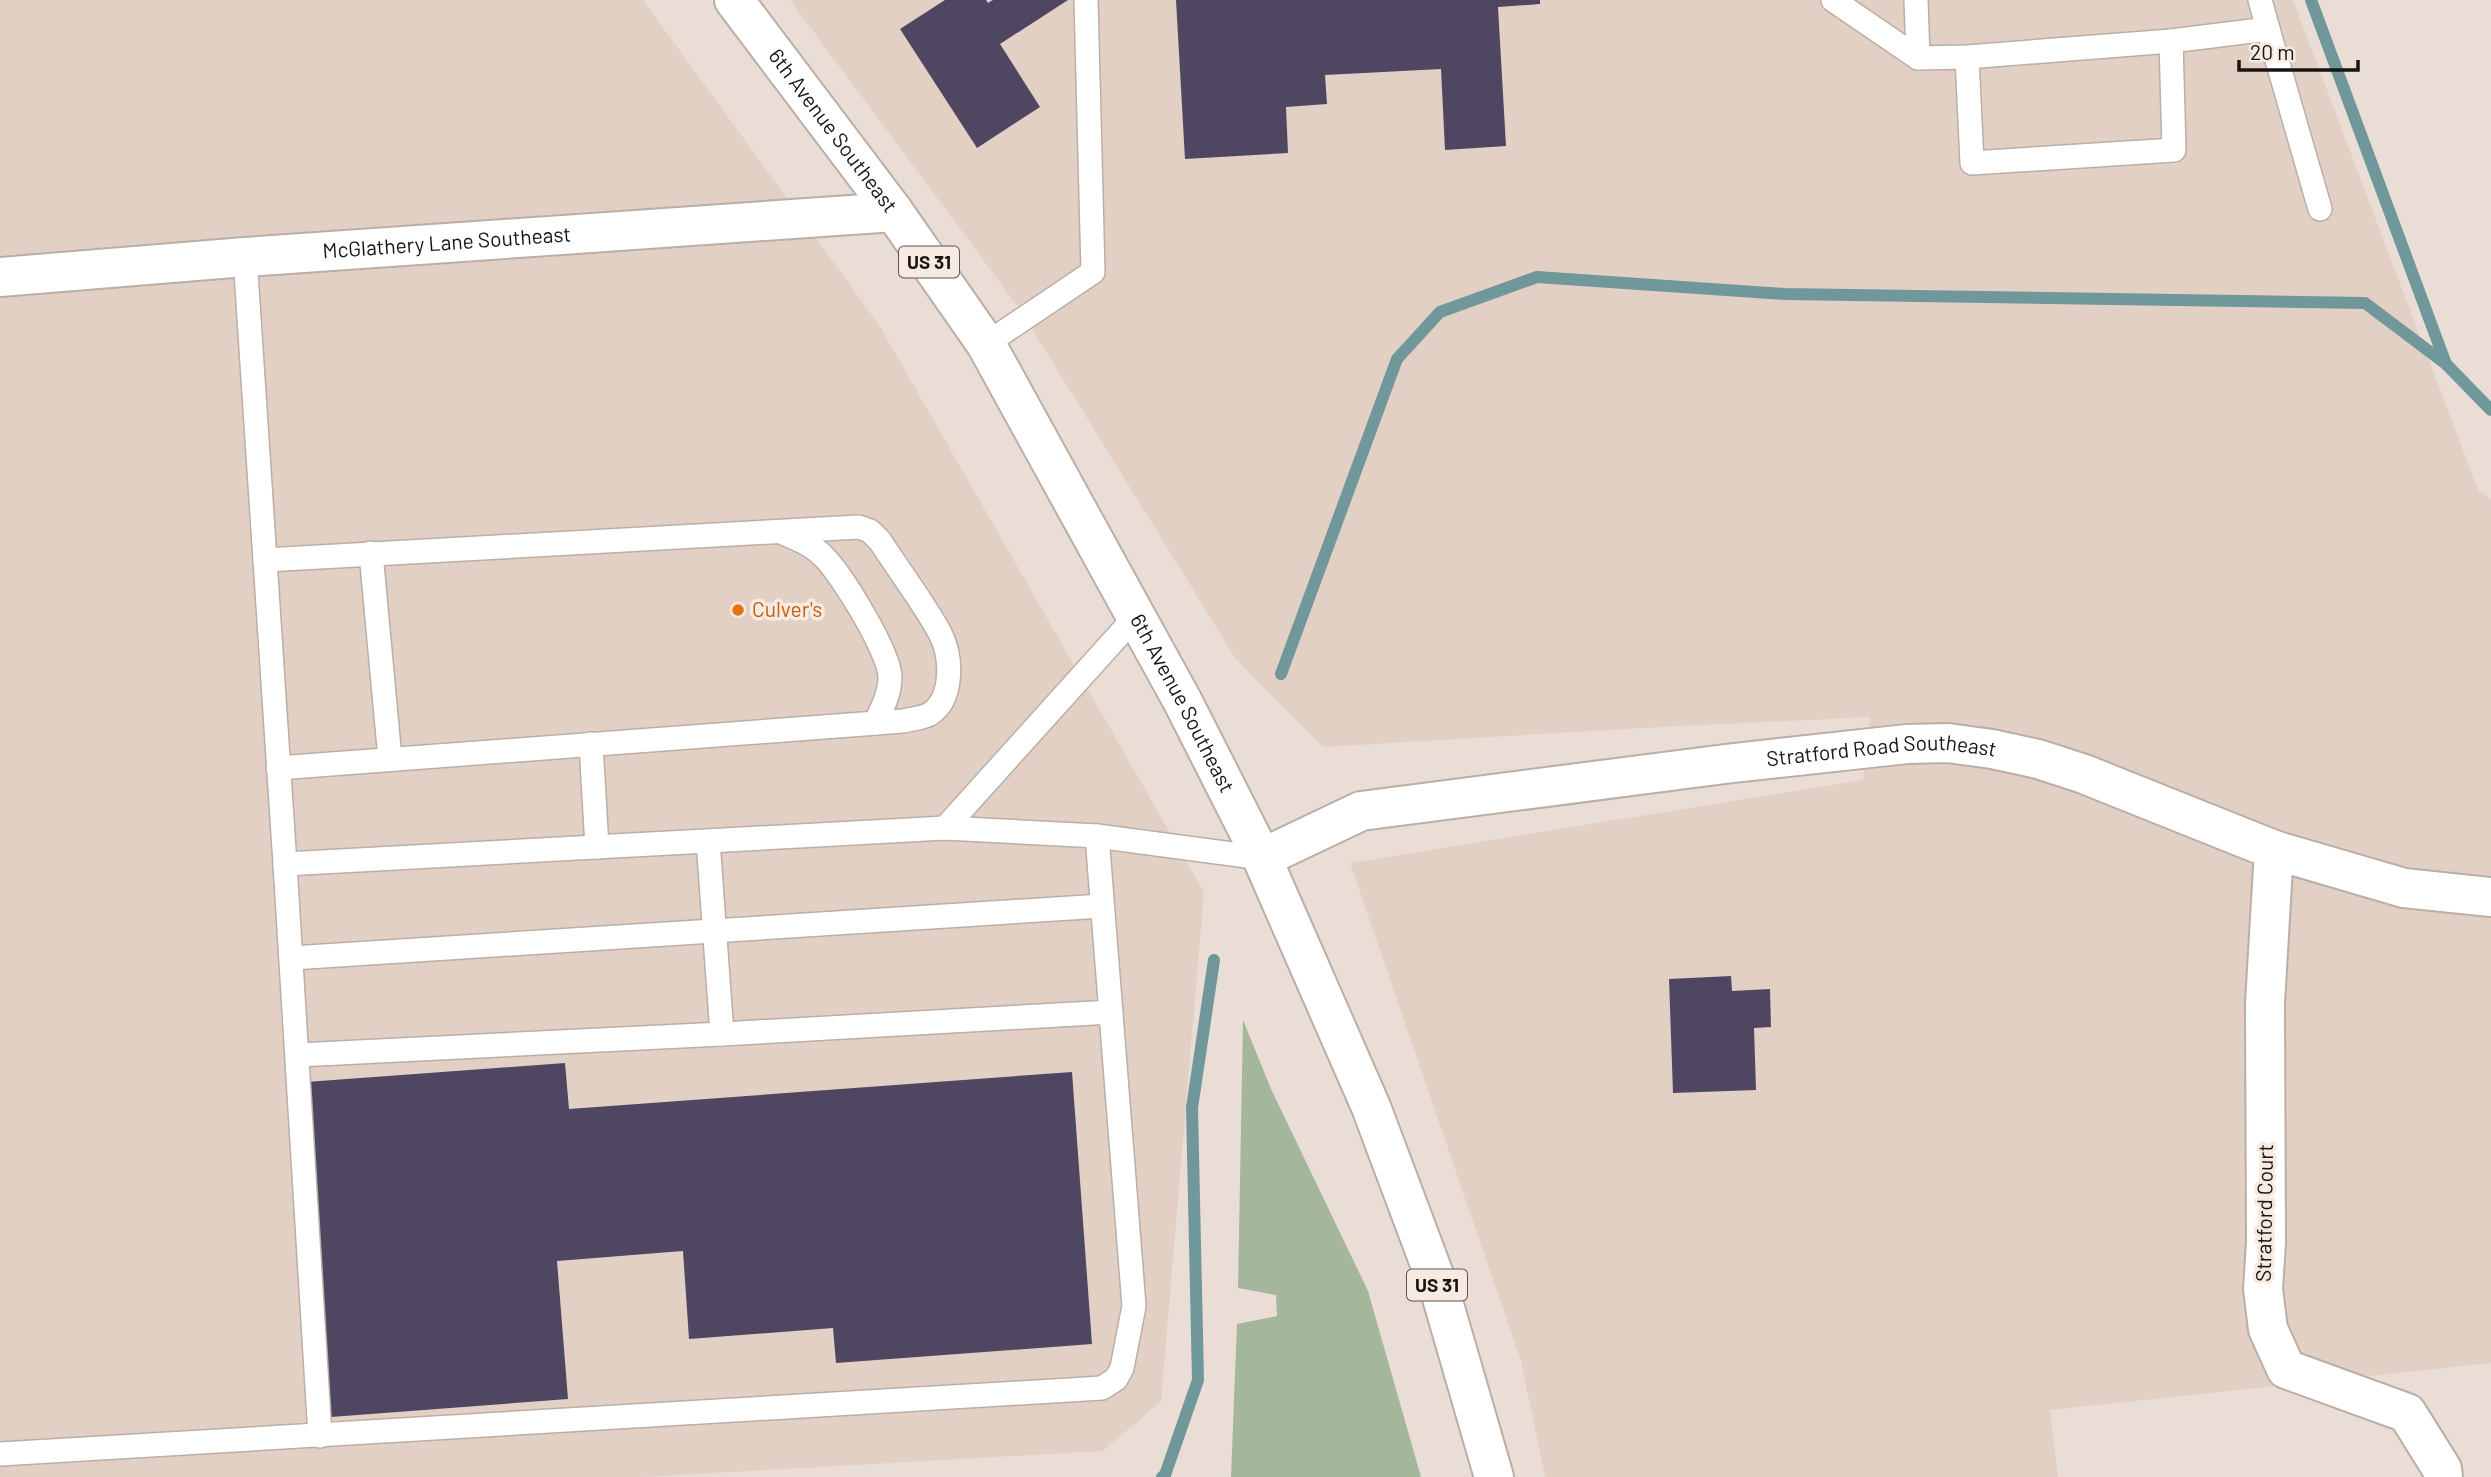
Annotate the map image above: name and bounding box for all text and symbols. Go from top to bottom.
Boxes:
scale bar [2239,28,2358,72]
text: 20 m [2250,39,2295,64]
street label: 6th Avenue Southeast [764,43,904,217]
street label: McGlathery Lane Southeast [321,220,572,263]
road number: US 31 [899,246,959,278]
place label: Culver's [752,596,822,621]
marker: Culver's [730,602,746,618]
street label: 6th Avenue Southeast [1126,609,1241,796]
street label: Stratford Road Southeast [1765,729,1999,770]
street label: Stratford Court [2250,1144,2277,1282]
road number: US 31 [1407,1270,1467,1301]

